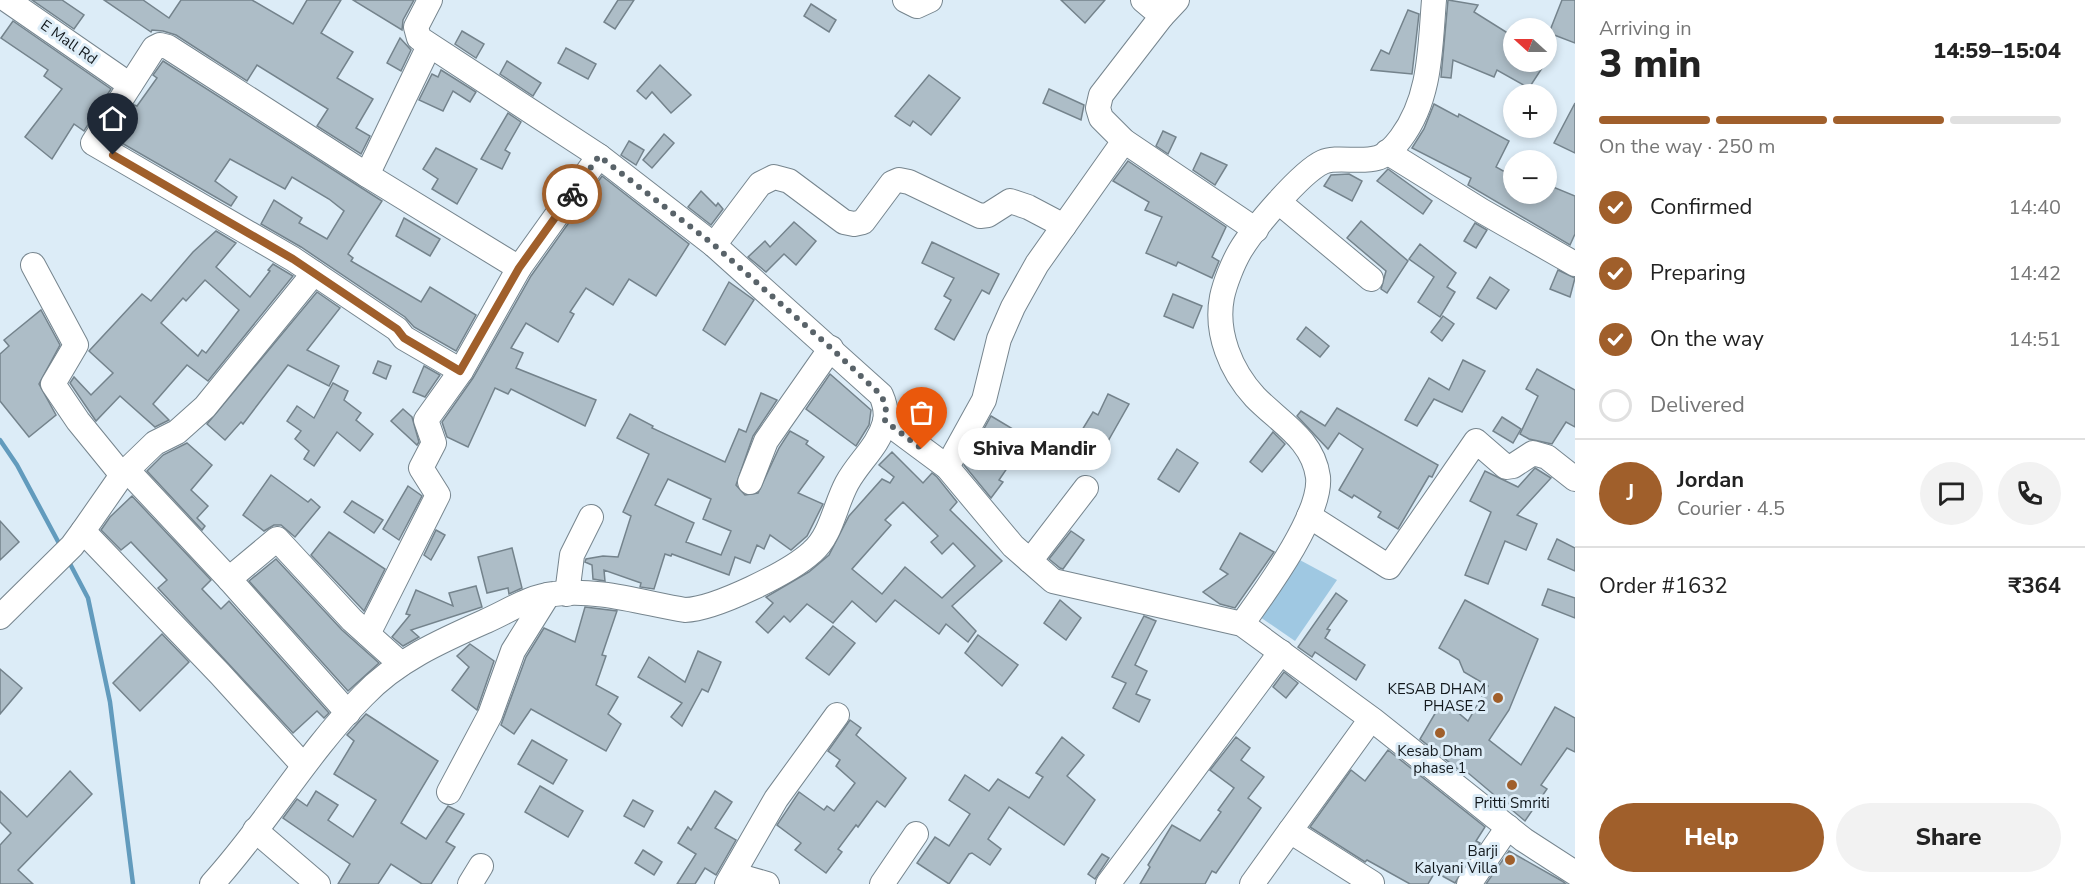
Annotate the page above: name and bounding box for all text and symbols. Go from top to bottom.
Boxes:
street label: E Mall Rd [37,15,101,69]
text: Arriving in [1599,15,1692,42]
north arrow [1503,18,1557,72]
map controls [1503,18,1557,204]
text: 14:59–15:04 [1933,36,2061,66]
text: 3 min [1599,38,1702,91]
button: + [1503,84,1557,138]
pin [87,93,138,155]
icon: home [96,102,129,135]
text: On the way · 250 m [1599,133,1775,160]
button: − [1503,150,1557,204]
courier [542,164,602,224]
icon: bike [556,178,589,211]
icon: check [1599,191,1632,224]
text: Confirmed [1650,192,1752,222]
text: 14:40 [2008,194,2061,221]
icon: check [1599,257,1632,290]
text: Preparing [1650,258,1746,288]
text: 14:42 [2008,260,2061,287]
icon: check [1599,323,1632,356]
text: On the way [1650,324,1764,354]
text: 14:51 [2008,326,2061,353]
pin [896,387,947,449]
text: Delivered [1650,390,1745,420]
icon: bag [905,396,938,429]
callout: Shiva Mandir [958,428,1111,470]
text: Shiva Mandir [973,435,1096,462]
button: chat [1920,462,1983,525]
button: phone [1998,462,2061,525]
text: Jordan [1677,465,1744,495]
text: J [1627,478,1634,508]
text: Courier · 4.5 [1677,495,1785,522]
text: Order #1632 [1599,571,1728,601]
text: ₹364 [2008,571,2061,601]
place label: KESAB DHAM PHASE 2 [1388,679,1486,716]
marker: KESAB DHAM PHASE 2 [1491,691,1505,705]
marker: Kesab Dham phase 1 [1433,726,1447,740]
place label: Kesab Dham phase 1 [1397,741,1483,778]
marker: Pritti Smriti [1505,778,1519,792]
place label: Pritti Smriti [1474,793,1550,813]
button: Help [1599,803,1824,872]
button: Share [1836,803,2061,872]
place label: Barji Kalyani Villa [1414,841,1498,878]
marker: Barji Kalyani Villa [1503,853,1517,867]

